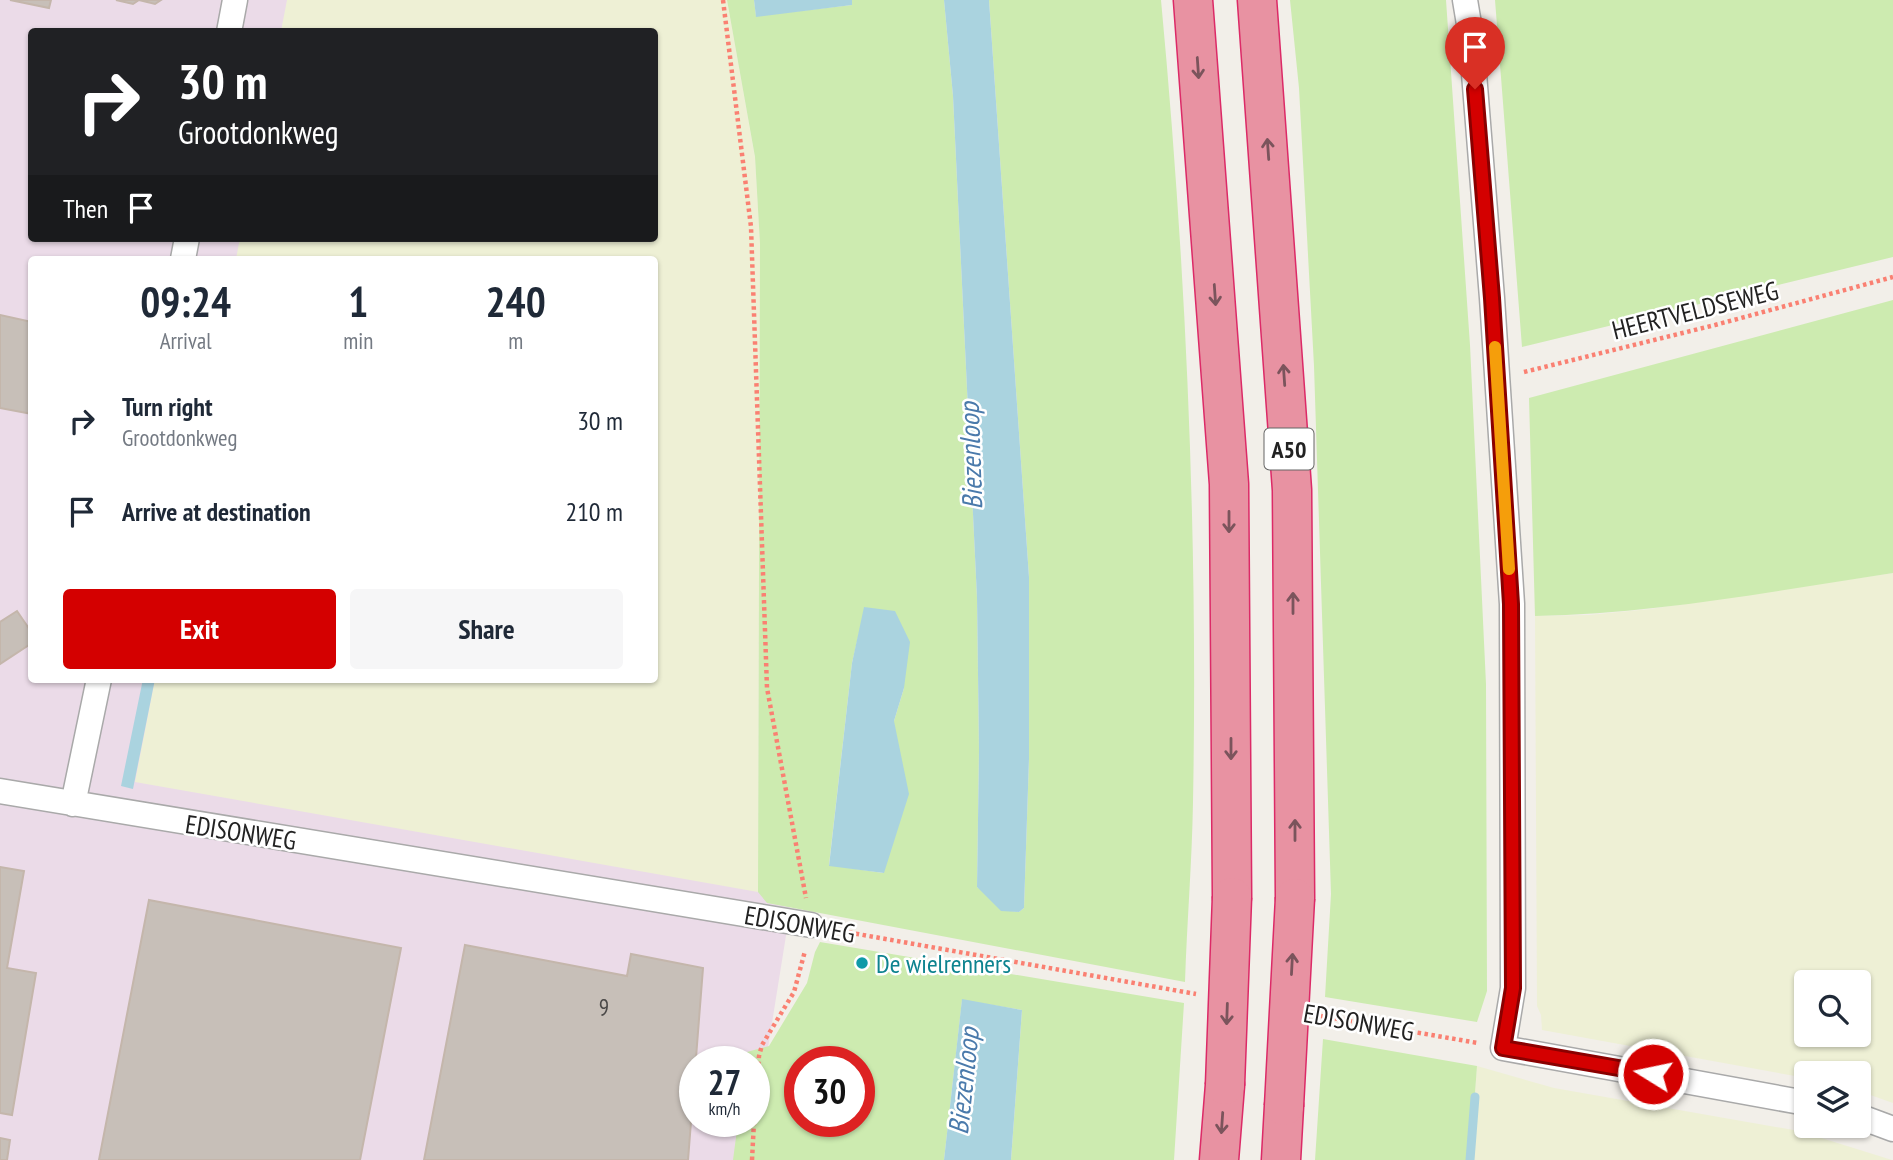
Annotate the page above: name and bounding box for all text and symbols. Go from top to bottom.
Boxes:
pin [1445,17,1505,89]
icon: arrive [1456,28,1494,66]
text: 30 m [178,49,267,113]
icon: right [63,56,154,147]
one-way arrow [1192,56,1205,79]
text: Grootdonkweg [178,111,338,153]
one-way arrow [1261,138,1274,160]
icon: arrive [122,189,160,227]
text: Then [63,192,108,225]
street label: HEERTVELDSEWEG [1608,273,1782,347]
text: 09:24 [140,274,231,329]
text: 1 [348,274,368,329]
text: 240 [486,274,546,329]
one-way arrow [1209,283,1222,306]
text: Arrival [160,326,212,355]
text: min [343,326,373,355]
text: m [508,326,523,355]
one-way arrow [1277,365,1290,387]
text: Turn right [122,390,213,423]
water label: Biezenloop [950,400,990,510]
icon: right [63,402,101,440]
text: 30 m [577,404,623,437]
text: Grootdonkweg [122,423,237,452]
road number: A50 [1264,428,1314,470]
icon: arrive [63,493,101,531]
text: Arrive at destination [122,495,311,528]
text: 210 m [565,495,623,528]
one-way arrow [1222,510,1236,533]
button: Exit [63,589,336,669]
button: Share [350,589,623,669]
one-way arrow [1286,591,1300,614]
one-way arrow [1224,738,1237,761]
street label: EDISONWEG [183,807,299,857]
one-way arrow [1288,819,1301,842]
street label: EDISONWEG [742,898,858,950]
place label: De wielrenners [876,947,1011,980]
one-way arrow [1285,953,1298,976]
marker: De wielrenners [854,955,870,971]
map controls [1794,970,1871,1138]
button: search [1794,970,1871,1047]
house number: 9 [599,992,609,1021]
street label: EDISONWEG [1301,996,1417,1048]
one-way arrow [1221,1002,1234,1025]
water label: Biezenloop [939,1024,987,1136]
position arrow [1616,1037,1690,1111]
speed limit sign: 30 [784,1046,875,1137]
text: 27 [708,1059,741,1105]
button: layers [1794,1061,1871,1138]
text: km/h [709,1097,740,1120]
one-way arrow [1215,1111,1228,1133]

